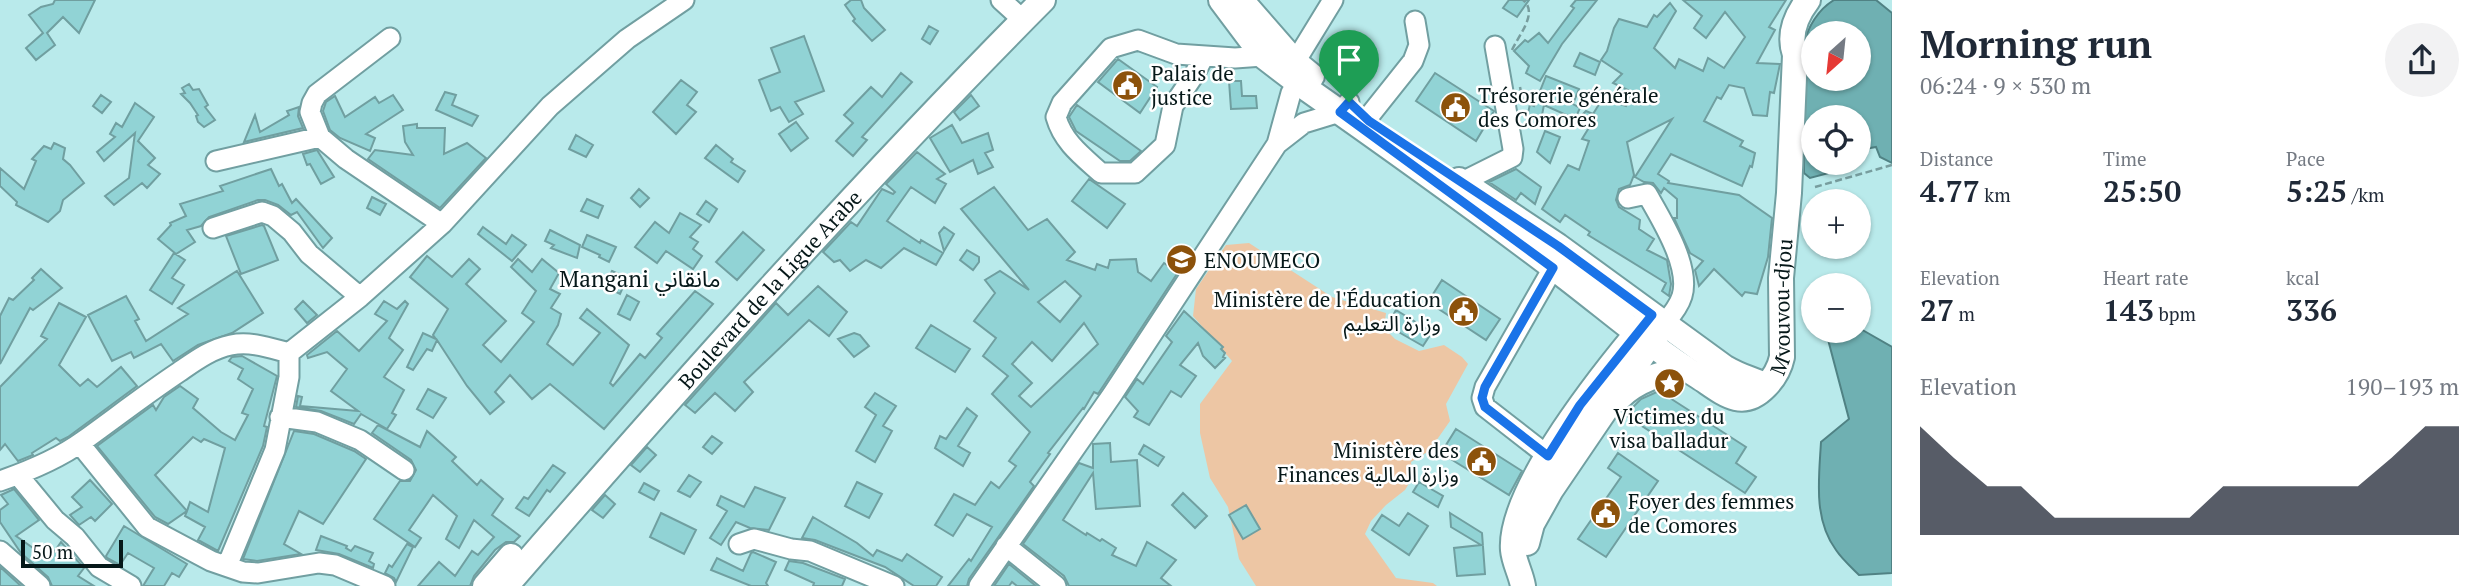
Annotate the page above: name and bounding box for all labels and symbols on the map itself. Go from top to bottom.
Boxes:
north arrow [1801,21,1871,91]
pin [1319,30,1379,102]
place label: Palais de justice [1151,59,1234,111]
public building icon: Palais de justice [1111,68,1145,102]
place label: Trésorerie générale des Comores [1478,81,1659,133]
public building icon: Trésorerie générale des Comores [1438,90,1472,124]
street label: Boulevard de la Ligue Arabe [672,184,868,395]
street label: Mvouvou-djou [1763,237,1799,379]
school or university icon: ENOUMECO [1164,243,1198,277]
place label: ENOUMECO [1204,246,1320,274]
district label: Mangani مانقاني [559,263,721,296]
place label: Ministère de l'Éducation وزارة التعليم [1214,285,1442,339]
public building icon: Ministère de l'Éducation وزارة التعليم [1447,294,1481,328]
place icon: Victimes du visa balladur [1652,367,1686,401]
place label: Victimes du visa balladur [1609,402,1728,454]
place label: Ministère des Finances وزارة المالية [1277,436,1459,488]
public building icon: Ministère des Finances وزارة المالية [1465,445,1499,479]
place label: Foyer des femmes de Comores [1628,487,1794,539]
public building icon: Foyer des femmes de Comores [1588,496,1622,530]
scale bar [21,537,122,569]

